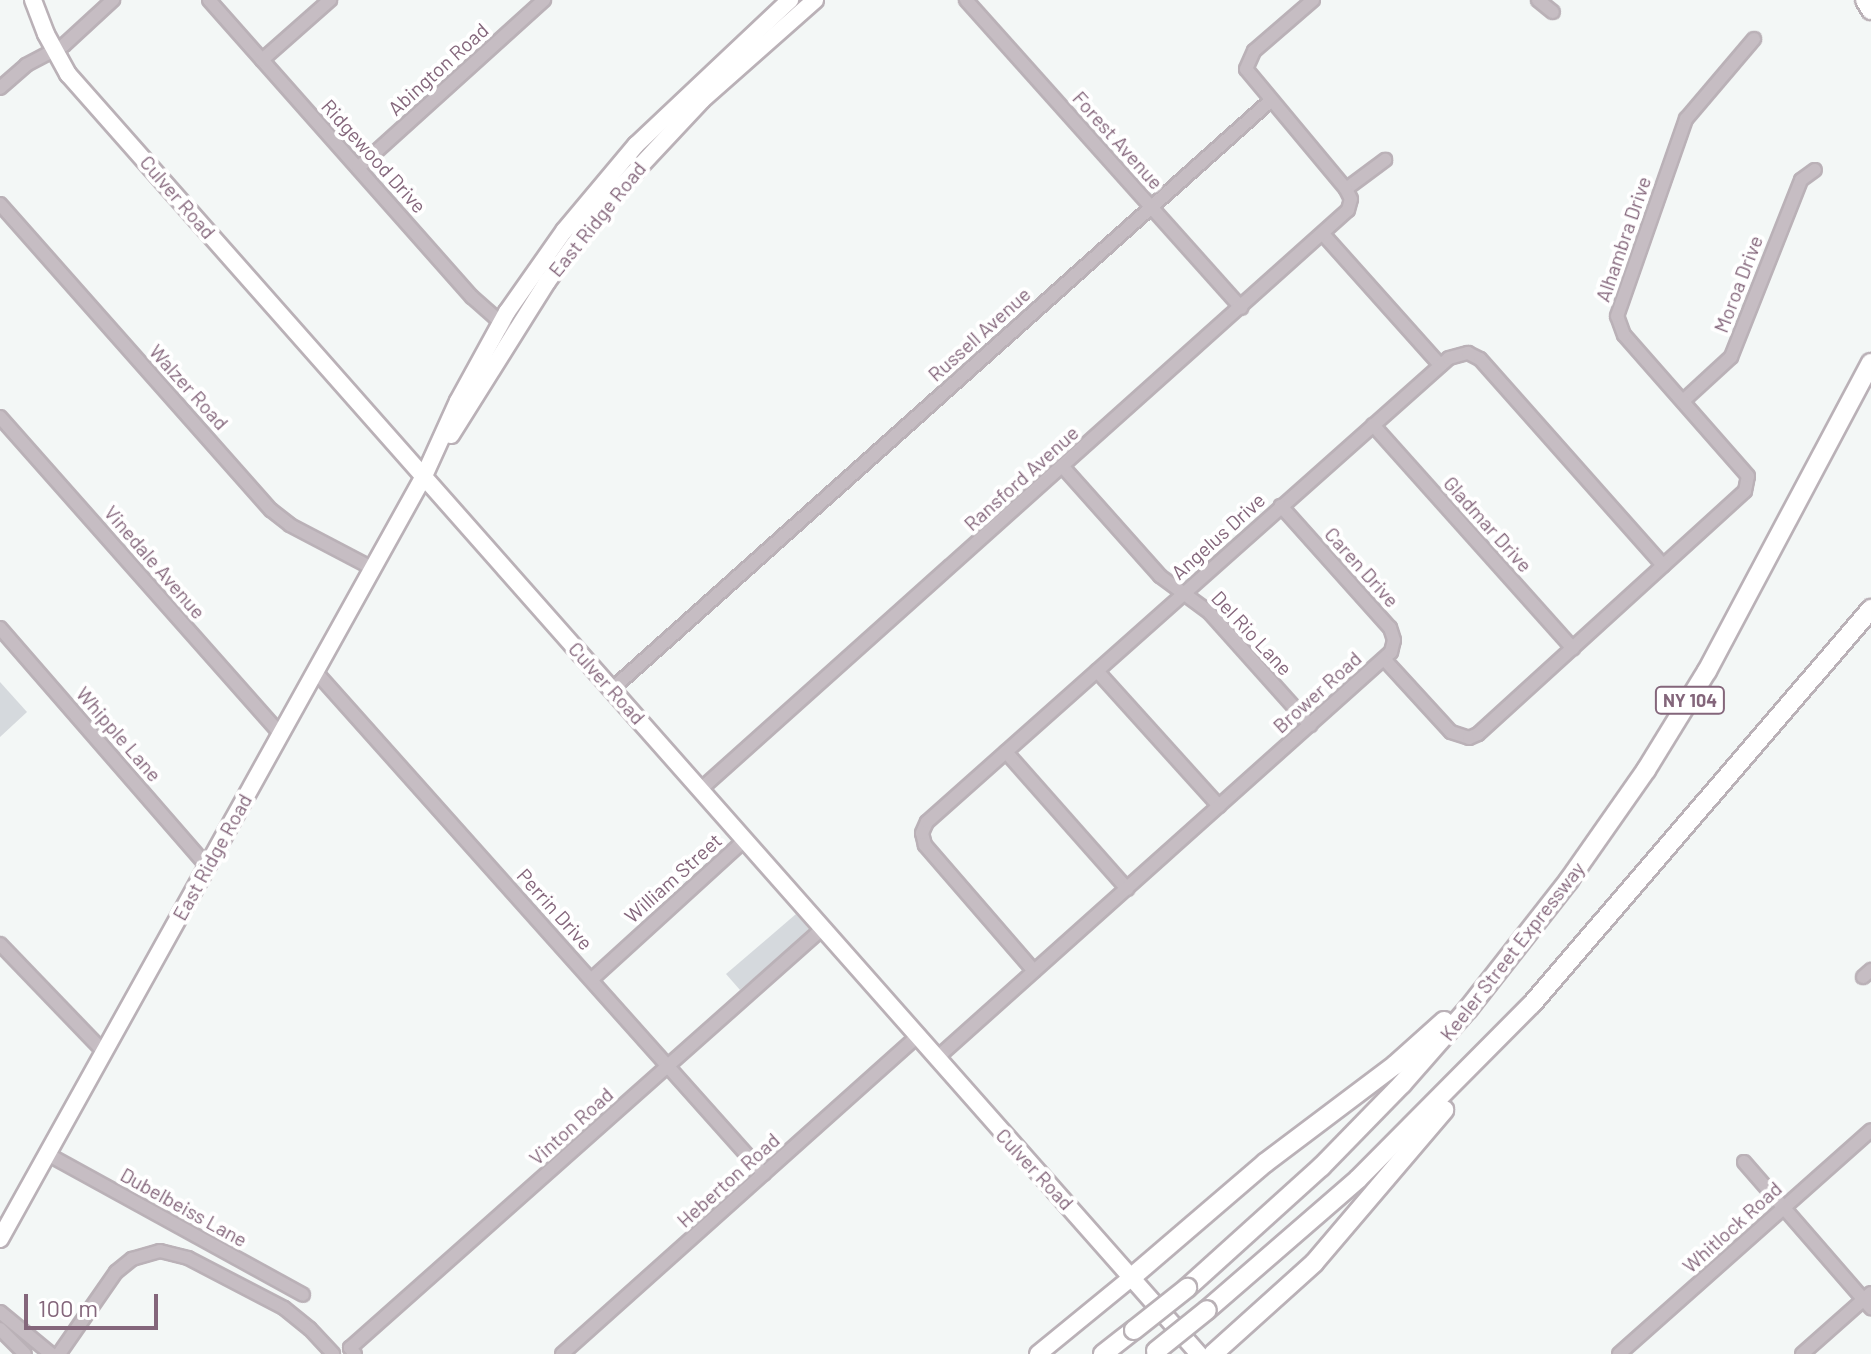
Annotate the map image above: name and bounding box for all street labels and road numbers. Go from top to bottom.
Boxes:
street label: Abington Road [383,18,493,120]
street label: Forest Avenue [1068,86,1168,194]
street label: Ridgewood Drive [317,94,431,218]
street label: Culver Road [135,150,221,244]
street label: East Ridge Road [543,157,651,281]
street label: Alhambra Drive [1590,173,1656,305]
street label: Moroa Drive [1709,232,1767,336]
street label: Russell Avenue [923,282,1035,386]
street label: Walzer Road [144,339,234,435]
street label: Ransford Avenue [959,420,1083,536]
street label: Gladmar Drive [1439,471,1537,577]
street label: Angelus Drive [1166,488,1270,584]
street label: Vinedale Avenue [99,500,211,624]
street label: Caren Drive [1320,522,1404,612]
street label: Del Rio Lane [1207,586,1297,680]
street label: Culver Road [564,637,650,729]
street label: Brower Road [1268,646,1366,738]
street label: Whipple Lane [71,682,167,786]
road number: NY 104 [1654,686,1726,714]
street label: East Ridge Road [167,790,257,924]
street label: William Street [620,828,726,928]
street label: Keeler Street Expressway [1435,857,1589,1045]
street label: Perrin Drive [512,863,598,955]
street label: Vinton Road [524,1082,618,1170]
street label: Culver Road [991,1123,1079,1215]
street label: Heberton Road [672,1128,784,1232]
street label: Dubelbeiss Lane [116,1162,252,1252]
street label: Whitlock Road [1678,1176,1786,1278]

